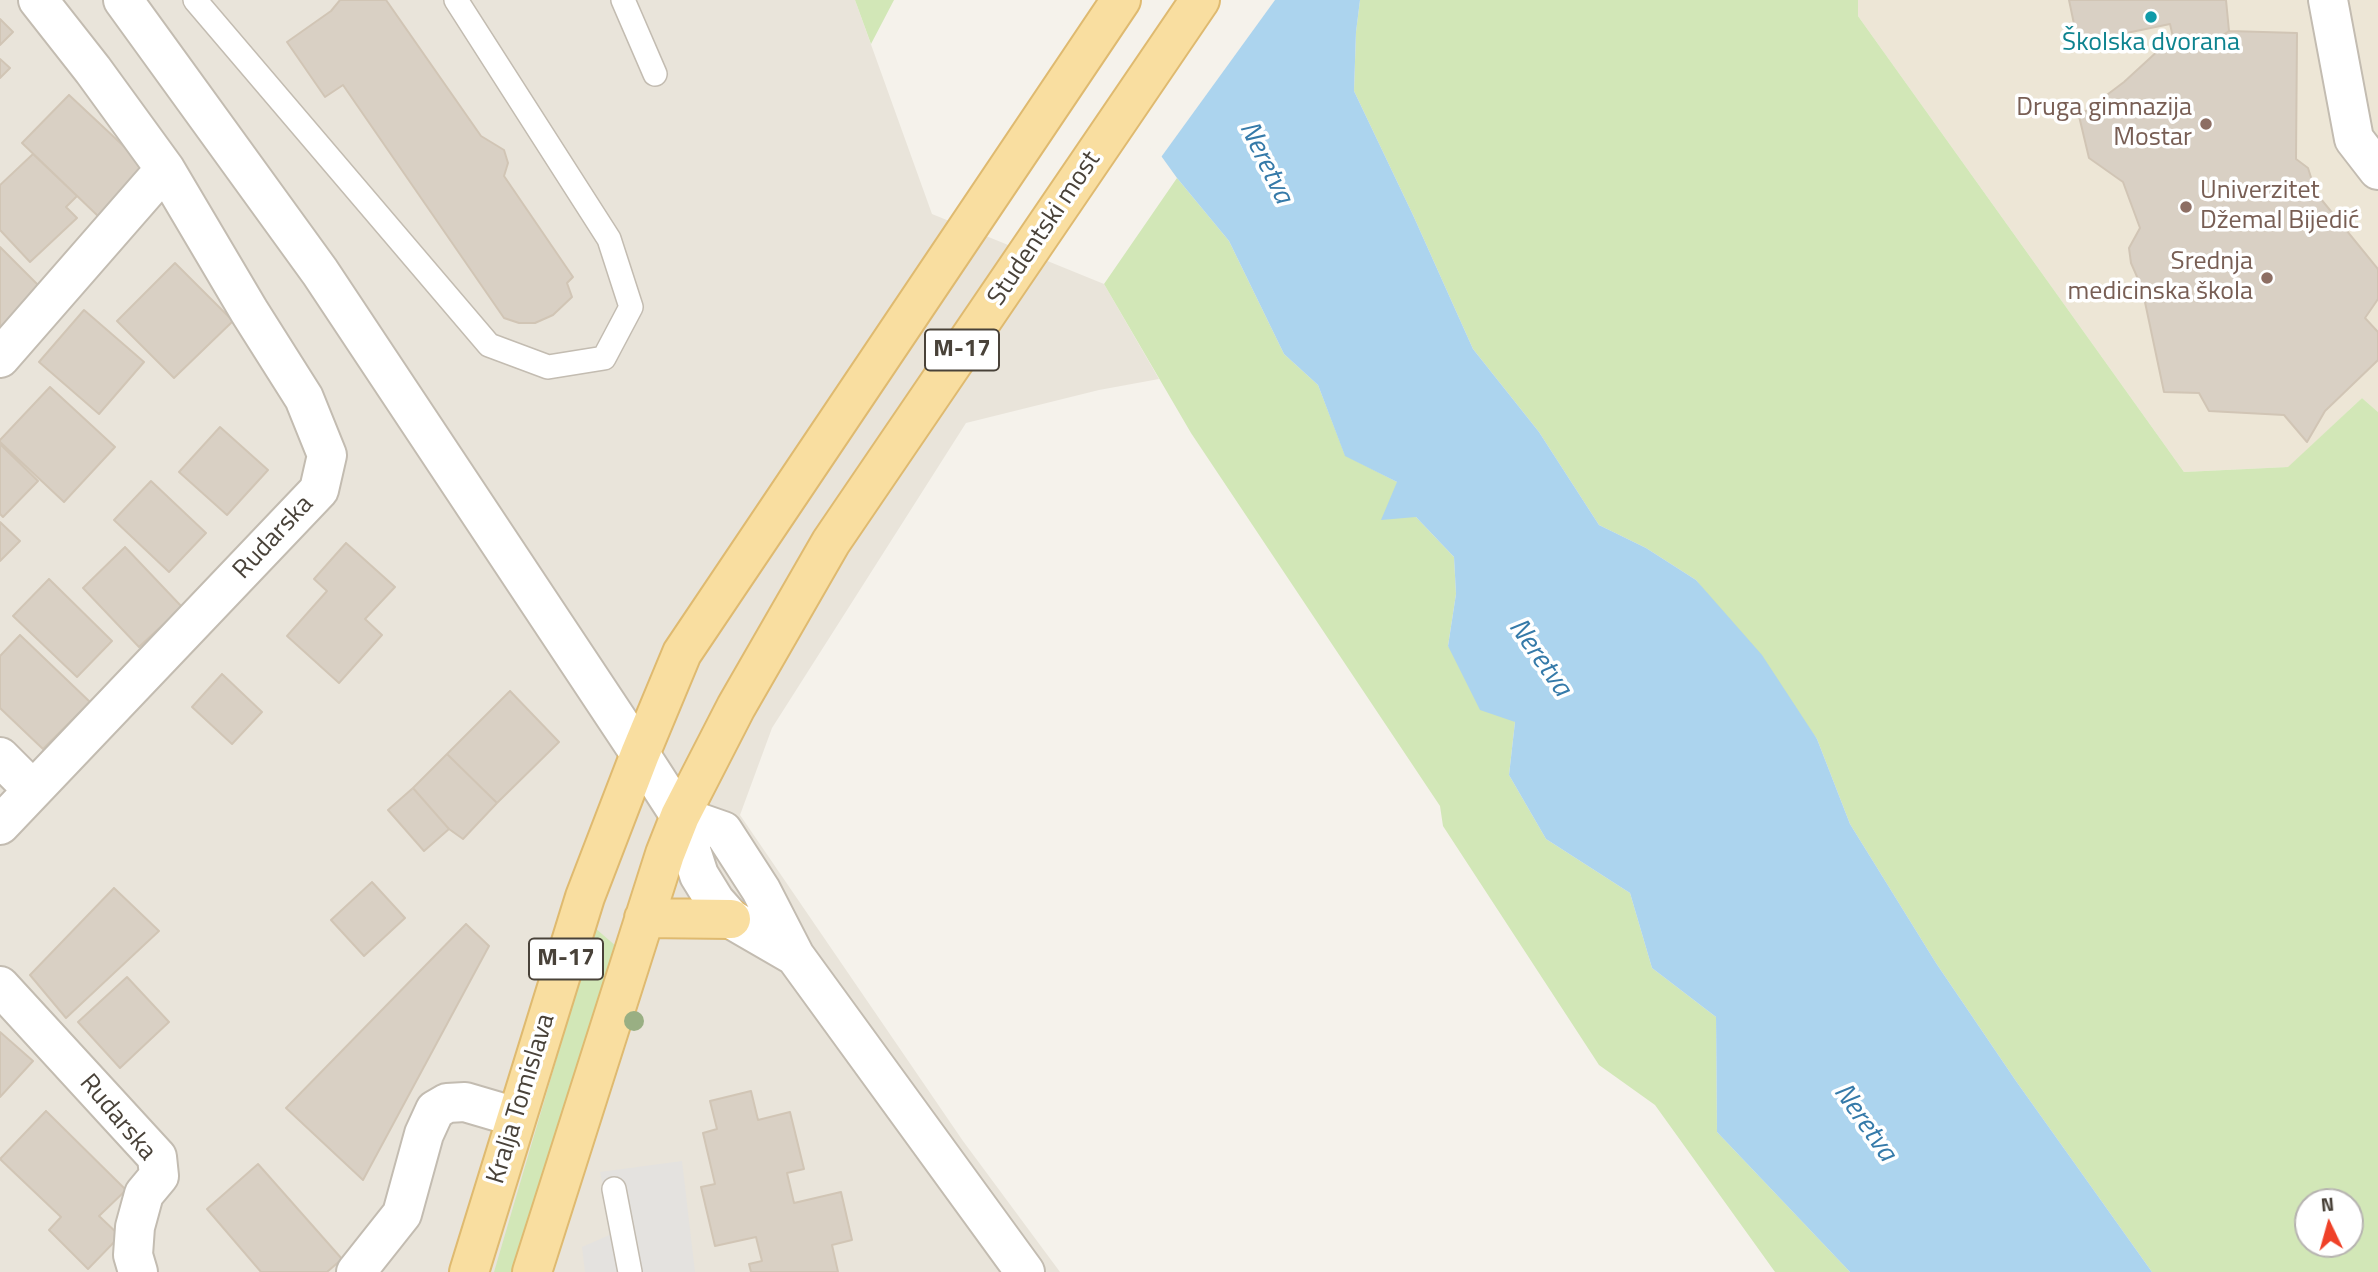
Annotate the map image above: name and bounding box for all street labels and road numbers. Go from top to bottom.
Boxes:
street label: Studentski most [982,146,1108,312]
road number: M-17 [925,330,999,370]
street label: Rudarska [227,490,321,586]
road number: M-17 [529,939,603,979]
street label: Kralja Tomislava [481,1010,563,1188]
street label: Rudarska [72,1069,162,1167]

